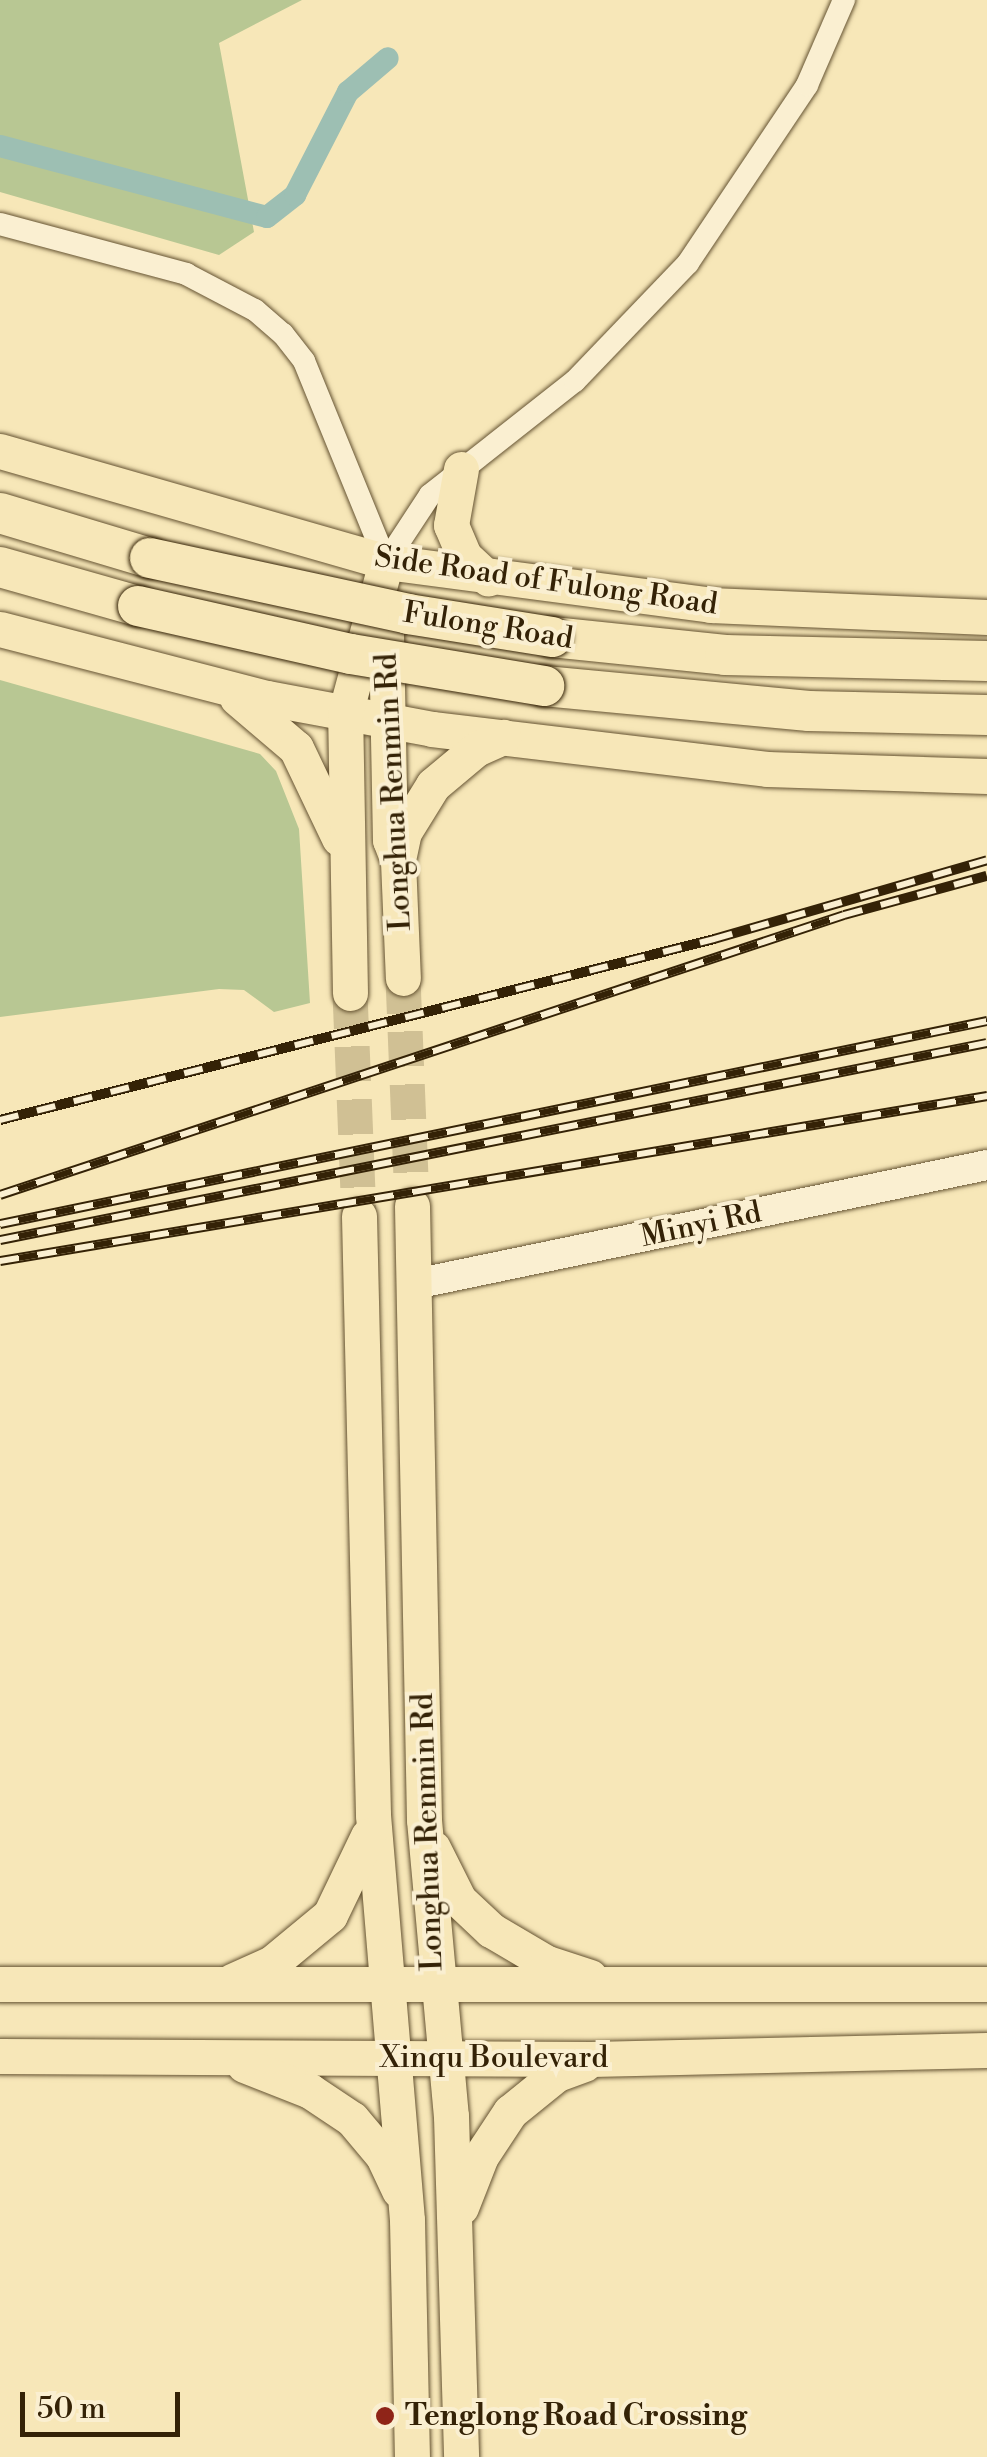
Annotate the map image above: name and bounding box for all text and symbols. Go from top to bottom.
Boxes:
street label: Side Road of Fulong Road [372,539,720,623]
street label: Fulong Road [400,595,576,657]
street label: Longhua Renmin Rd [369,652,419,932]
street label: Minyi Rd [637,1195,765,1255]
street label: Longhua Renmin Rd [405,1692,451,1972]
street label: Xinqu Boulevard [380,2040,608,2076]
scale bar [25,2372,185,2434]
text: 50 m [37,2390,106,2428]
place label: Tenglong Road Crossing [405,2398,747,2434]
marker: Tenglong Road Crossing [374,2405,396,2427]

